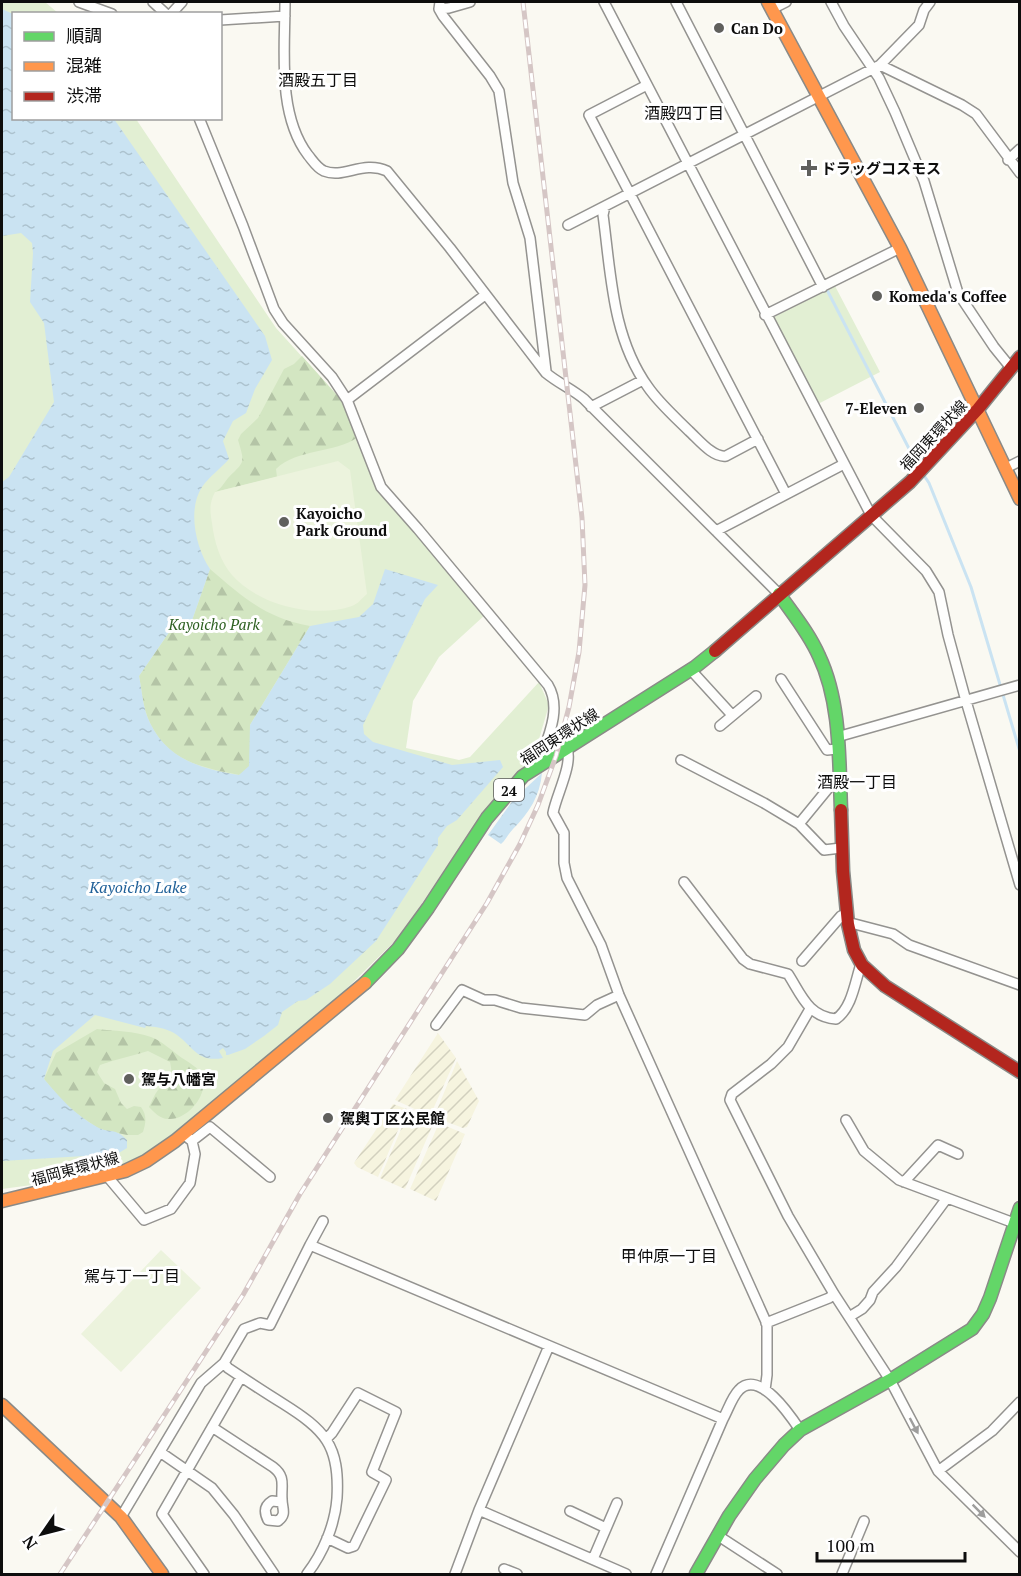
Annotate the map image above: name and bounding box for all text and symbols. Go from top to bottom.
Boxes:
legend [12,12,222,120]
place label: Can Do [731,18,783,38]
marker: Can Do [712,21,726,35]
text: 順調 [66,23,102,47]
text: 混雑 [66,53,102,77]
district label: 酒殿五丁目 [278,69,358,91]
text: 渋滞 [66,83,102,107]
district label: 酒殿四丁目 [644,102,724,124]
place label: ドラッグコスモス [821,158,941,178]
marker: ドラッグコスモス [802,161,816,175]
place label: Komeda's Coffee [889,286,1007,306]
marker: Komeda's Coffee [870,289,884,303]
street label: 福岡東環状線 [895,395,971,475]
place label: 7-Eleven [845,398,907,418]
marker: 7-Eleven [912,401,926,415]
place label: Kayoicho Park Ground [296,503,387,540]
marker: Kayoicho Park Ground [277,515,291,529]
park label: Kayoicho Park [167,614,260,634]
street label: 福岡東環状線 [516,703,602,769]
district label: 酒殿一丁目 [817,771,897,793]
road number: 24 [494,779,524,801]
water label: Kayoicho Lake [88,876,187,898]
place label: 駕与八幡宮 [141,1069,216,1089]
marker: 駕与八幡宮 [122,1072,136,1086]
place label: 駕輿丁区公民館 [340,1108,445,1128]
marker: 駕輿丁区公民館 [321,1111,335,1125]
street label: 福岡東環状線 [29,1147,121,1189]
district label: 甲仲原一丁目 [621,1245,717,1267]
district label: 駕与丁一丁目 [84,1265,180,1287]
one-way arrow [909,1417,919,1434]
north arrow [12,1504,72,1564]
one-way arrow [972,1504,986,1519]
scale bar [817,1525,966,1563]
text: N [17,1531,42,1554]
text: 100 m [826,1533,875,1557]

